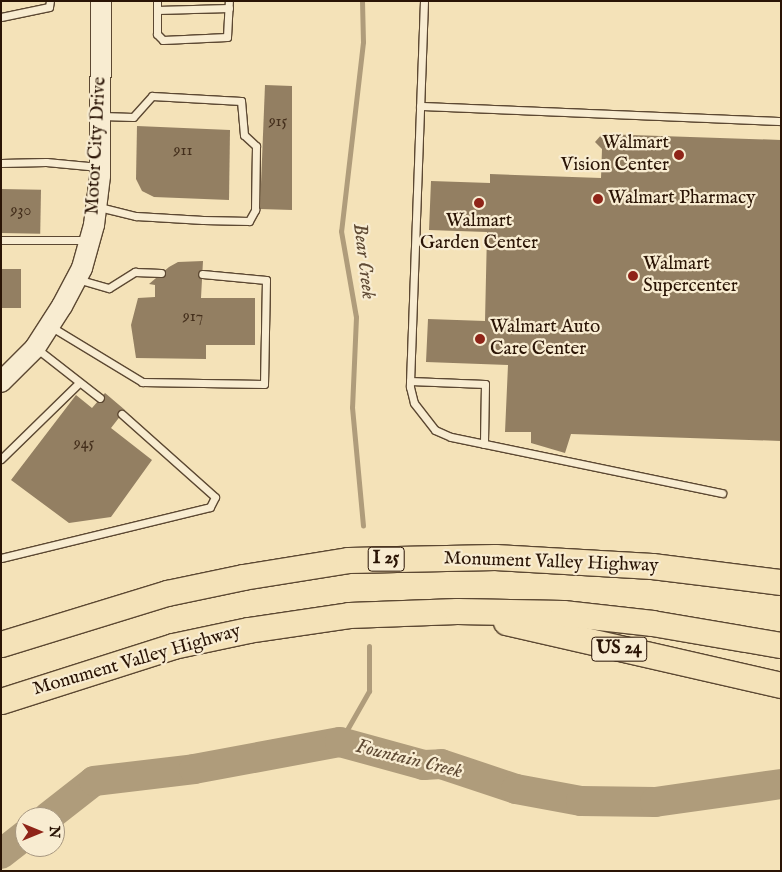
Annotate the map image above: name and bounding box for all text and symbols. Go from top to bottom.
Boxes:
street label: Motor City Drive [82,76,112,216]
house number: 915 [269,112,287,132]
place label: Walmart Vision Center [561,133,669,177]
house number: 911 [174,141,192,161]
marker: Walmart Vision Center [673,149,685,161]
place label: Walmart Pharmacy [608,188,756,210]
marker: Walmart Pharmacy [592,193,604,205]
marker: Walmart Garden Center [473,197,485,209]
house number: 930 [11,201,31,221]
place label: Walmart Garden Center [420,211,538,255]
water label: Bear Creek [347,222,381,300]
place label: Walmart Supercenter [643,254,738,298]
marker: Walmart Supercenter [627,270,639,282]
house number: 917 [183,307,203,327]
place label: Walmart Auto Care Center [490,317,600,361]
marker: Walmart Auto Care Center [474,333,486,345]
house number: 945 [74,434,94,454]
road number: I 25 [367,544,405,574]
street label: Monument Valley Highway [443,548,659,578]
street label: Monument Valley Highway [30,620,244,702]
road number: US 24 [590,634,648,664]
water label: Fountain Creek [353,734,465,784]
north arrow [15,807,65,857]
text: N [45,826,63,838]

